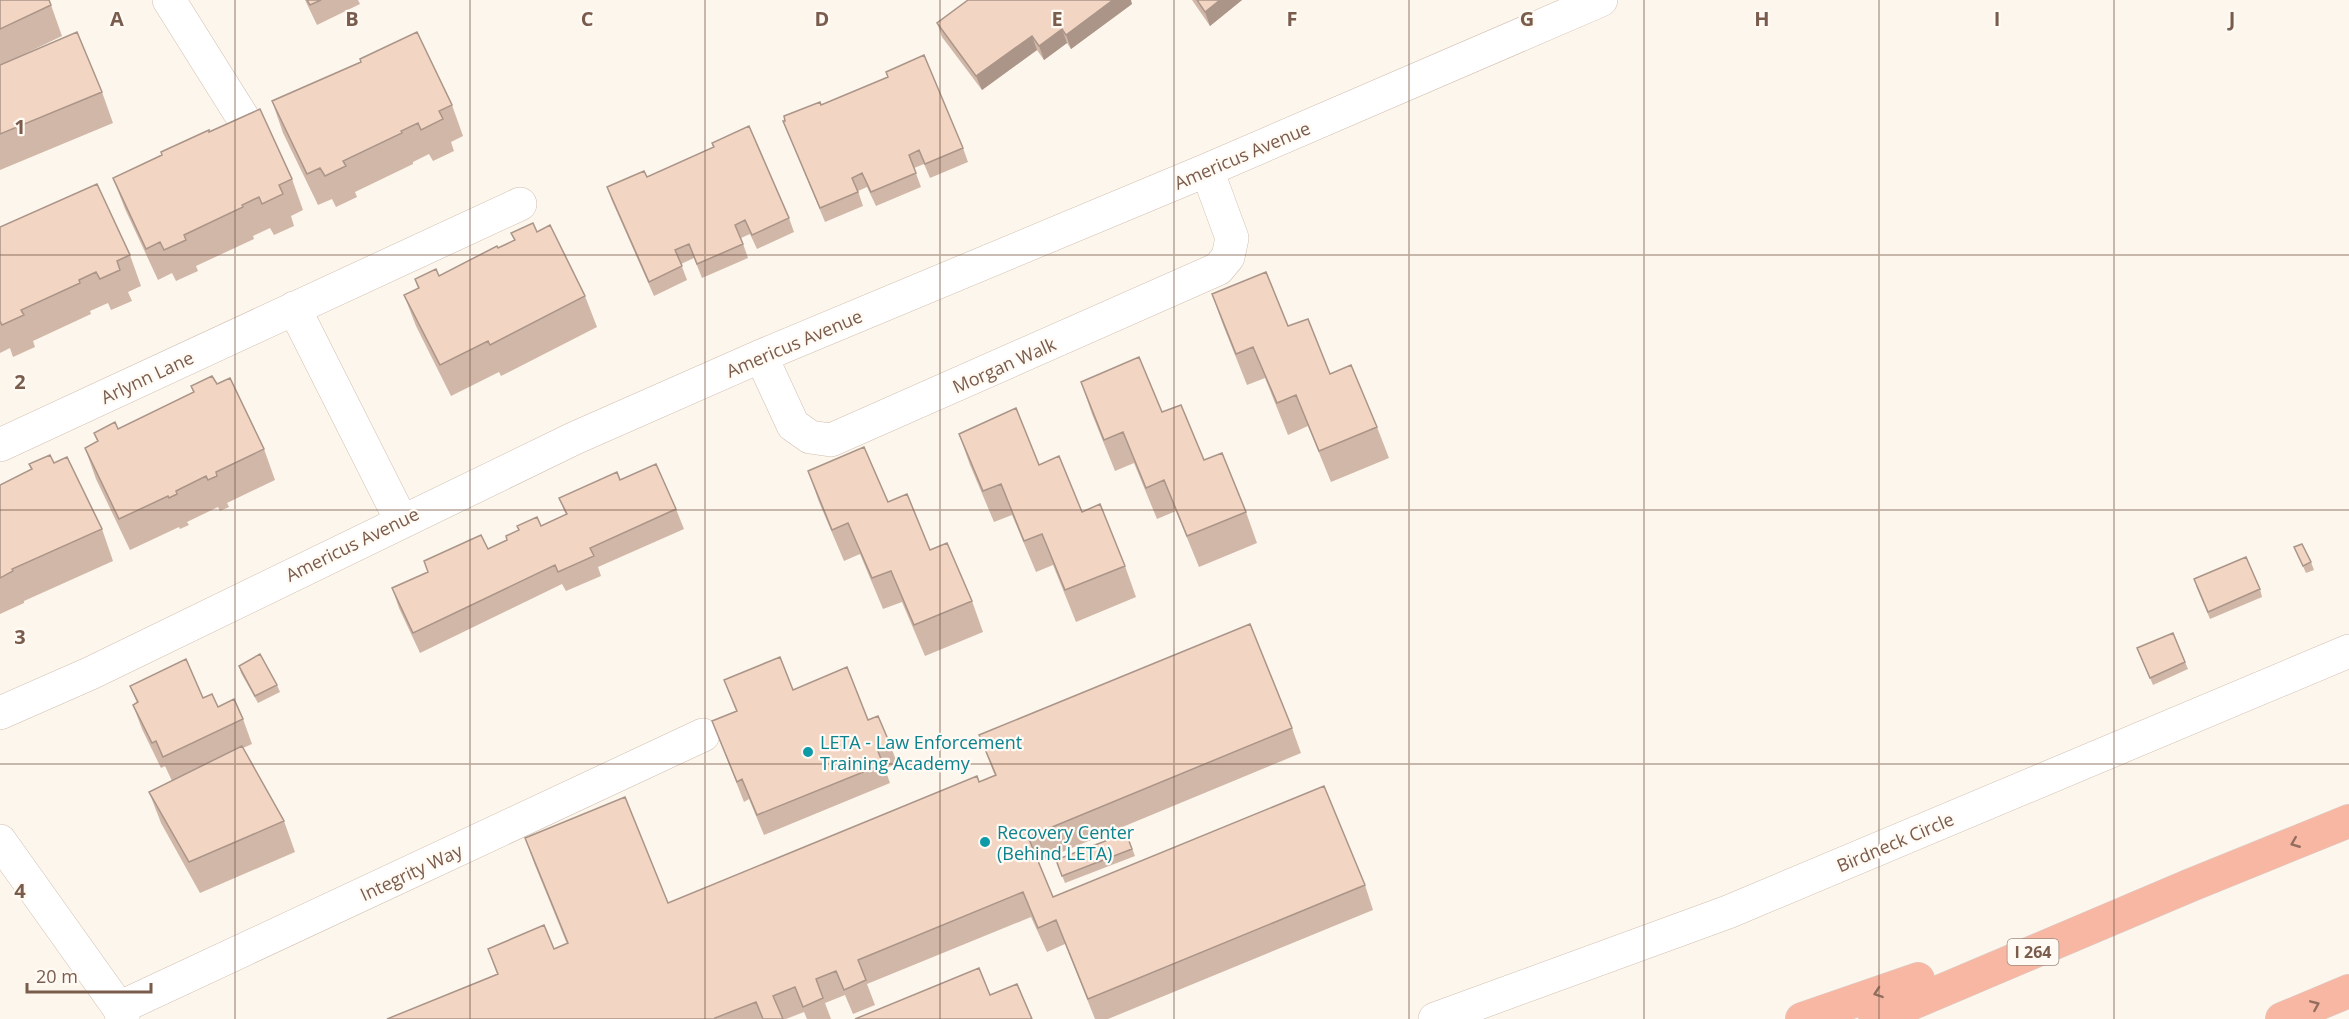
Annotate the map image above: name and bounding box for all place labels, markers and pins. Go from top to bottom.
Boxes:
place label: LETA - Law Enforcement Training Academy [820,730,1022,775]
marker: LETA - Law Enforcement Training Academy [801,745,815,759]
place label: Recovery Center (Behind LETA) [997,820,1135,865]
marker: Recovery Center (Behind LETA) [978,835,992,849]

